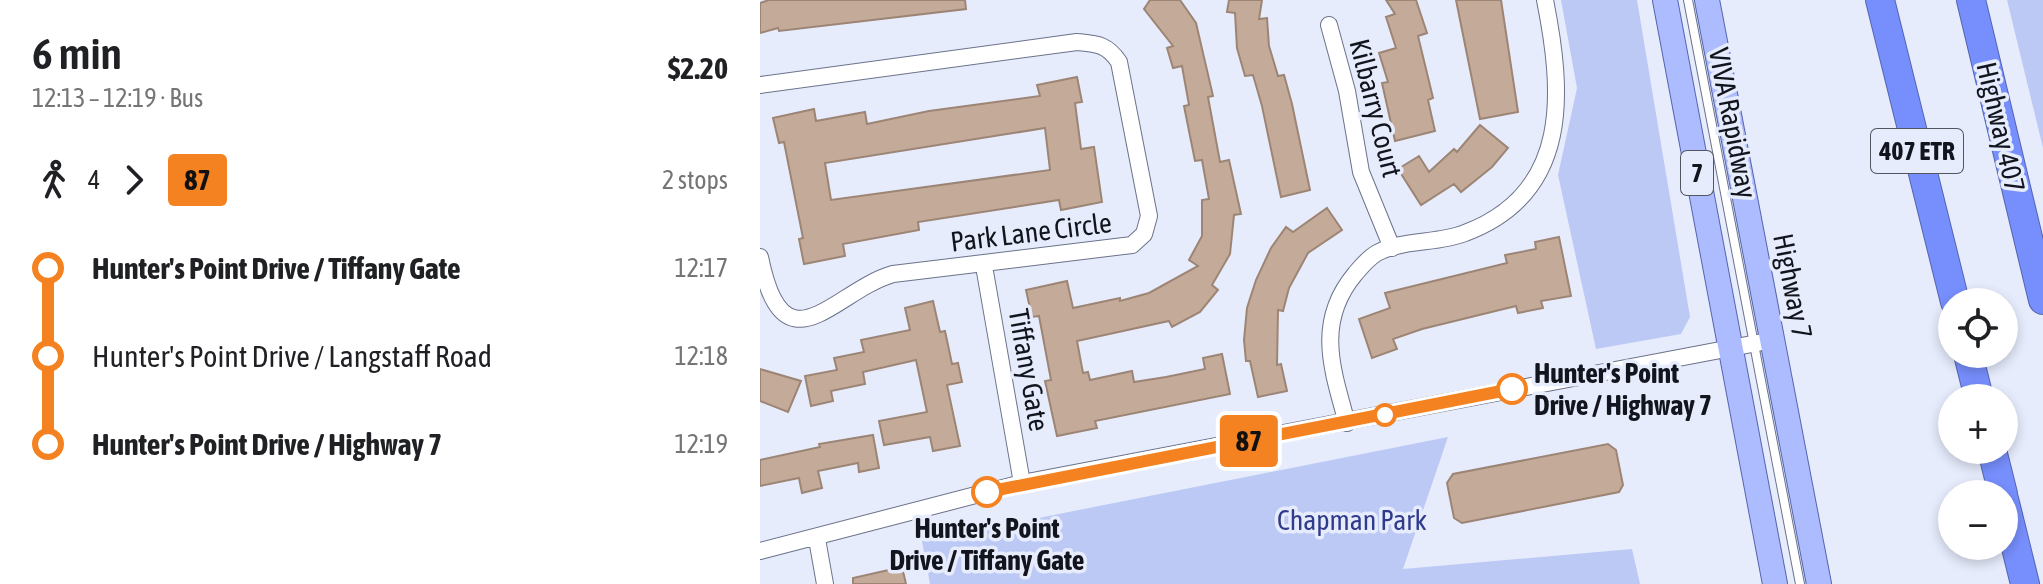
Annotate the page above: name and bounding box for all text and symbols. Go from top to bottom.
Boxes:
text: 6 min [32,28,122,78]
street label: Kilbarry Court [1343,36,1409,180]
street label: VIVA Rapidway [1703,45,1763,201]
text: $2.20 [668,51,728,85]
street label: Highway 407 [1970,59,2032,195]
text: 12:13 – 12:19 · Bus [32,83,203,113]
road number: 407 ETR [1871,129,1963,173]
road number: 7 [1681,151,1713,195]
icon: walk [32,158,76,202]
icon: forward [112,158,156,202]
text: 87 [184,164,211,196]
text: 4 [88,165,100,195]
text: 2 stops [662,165,728,195]
street label: Park Lane Circle [949,206,1113,258]
street label: Highway 7 [1767,231,1819,341]
text: Hunter's Point Drive / Tiffany Gate [92,251,461,285]
text: 12:17 [674,253,728,283]
map controls [1938,288,2018,560]
button: locate [1938,288,2018,368]
street label: Tiffany Gate [1003,306,1055,434]
text: Hunter's Point Drive / Langstaff Road [92,339,492,373]
text: 12:18 [674,341,728,371]
place label: Hunter's Point Drive / Highway 7 [1534,357,1712,421]
marker: Hunter's Point Drive / Highway 7 [1497,374,1527,404]
button: + [1938,384,2018,464]
unlabelled marker [1374,404,1396,426]
line badge: 87 [1213,415,1285,467]
text: 87 [1236,425,1262,457]
text: Hunter's Point Drive / Highway 7 [92,427,442,461]
text: 12:19 [674,429,728,459]
marker: Hunter's Point Drive / Tiffany Gate [972,477,1002,507]
button: − [1938,480,2018,560]
park label: Chapman Park [1277,504,1427,536]
place label: Hunter's Point Drive / Tiffany Gate [889,512,1085,576]

